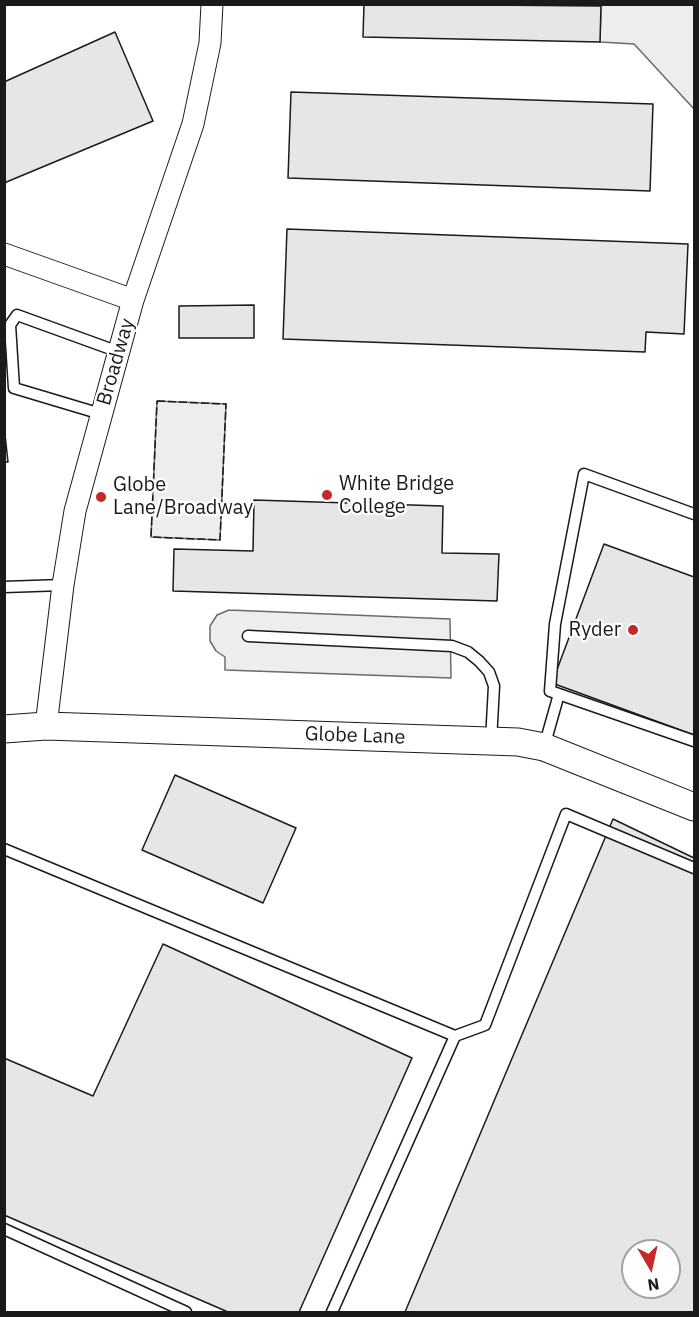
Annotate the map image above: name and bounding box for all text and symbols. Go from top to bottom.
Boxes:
street label: Broadway [92,316,140,408]
place label: White Bridge College [339,472,454,519]
place label: Globe Lane/Broadway [113,473,253,520]
marker: White Bridge College [320,488,334,502]
marker: Globe Lane/Broadway [94,490,108,504]
place label: Ryder [568,618,621,642]
marker: Ryder [626,623,640,637]
street label: Globe Lane [304,722,406,750]
north arrow [621,1239,681,1299]
text: N [646,1274,661,1296]

